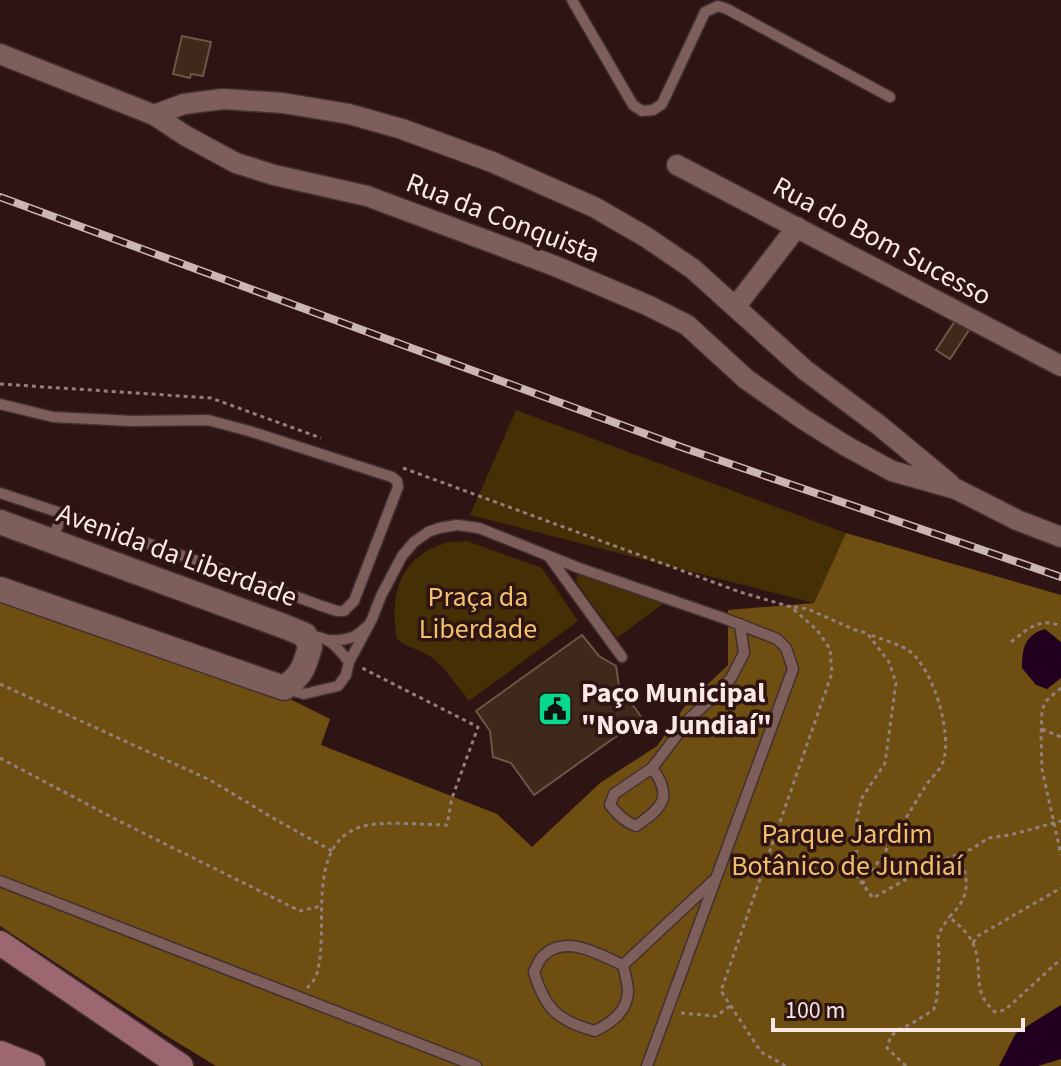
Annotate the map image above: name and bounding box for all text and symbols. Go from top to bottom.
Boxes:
street label: Rua da Conquista [400,163,606,273]
street label: Rua do Bom Sucesso [766,166,998,316]
street label: Avenida da Liberdade [51,493,303,617]
park label: Praça da Liberdade [419,577,537,649]
place label: Paço Municipal "Nova Jundiaí" [581,673,772,745]
public building icon: Paço Municipal "Nova Jundiaí" [536,690,574,728]
park label: Parque Jardim Botânico de Jundiaí [731,814,964,886]
scale bar [773,982,1023,1032]
text: 100 m [785,993,845,1028]

